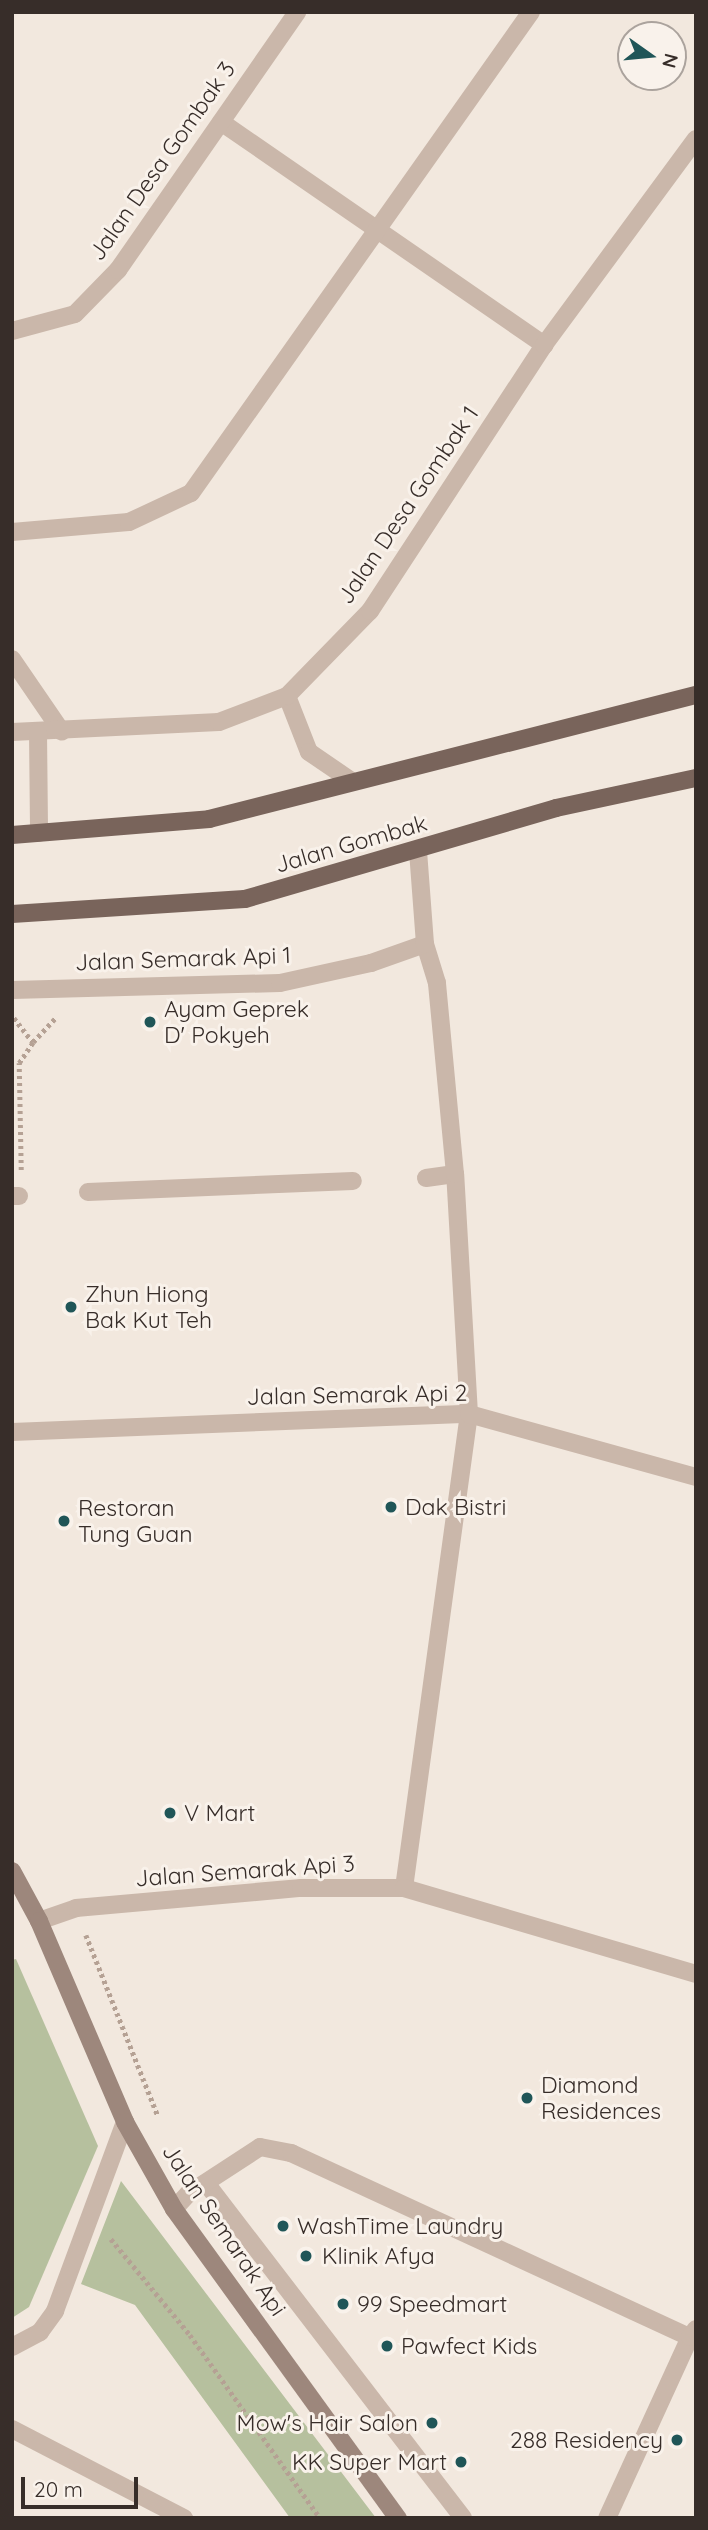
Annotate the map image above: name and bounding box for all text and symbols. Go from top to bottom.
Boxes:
north arrow [617,21,687,91]
text: N [657,51,684,71]
street label: Jalan Desa Gombak 3 [83,56,241,266]
street label: Jalan Desa Gombak 1 [332,401,484,609]
street label: Jalan Gombak [272,809,430,879]
street label: Jalan Semarak Api 1 [74,941,292,977]
place label: Ayam Geprek D' Pokyeh [164,995,309,1049]
marker: Ayam Geprek D' Pokyeh [142,1014,158,1030]
place label: Zhun Hiong Bak Kut Teh [85,1280,212,1334]
marker: Zhun Hiong Bak Kut Teh [63,1299,79,1315]
street label: Jalan Semarak Api 2 [246,1379,468,1411]
place label: Dak Bistri [405,1493,506,1521]
place label: Restoran Tung Guan [78,1494,192,1548]
marker: Dak Bistri [383,1499,399,1515]
marker: Restoran Tung Guan [56,1513,72,1529]
place label: V Mart [184,1799,255,1827]
marker: V Mart [162,1805,178,1821]
street label: Jalan Semarak Api 3 [134,1850,356,1892]
place label: Diamond Residences [541,2071,661,2125]
marker: Diamond Residences [519,2090,535,2106]
street label: Jalan Semarak Api [156,2139,292,2321]
place label: WashTime Laundry [297,2212,503,2240]
marker: WashTime Laundry [275,2218,291,2234]
place label: Klinik Afya [322,2242,435,2270]
marker: Klinik Afya [296,2246,316,2266]
place label: 99 Speedmart [357,2290,507,2318]
marker: 99 Speedmart [335,2296,351,2312]
place label: Pawfect Kids [401,2332,537,2360]
marker: Pawfect Kids [379,2338,395,2354]
place label: Mow's Hair Salon [237,2409,418,2437]
marker: Mow's Hair Salon [424,2415,440,2431]
place label: 288 Residency [510,2426,663,2454]
marker: 288 Residency [669,2432,685,2448]
place label: KK Super Mart [292,2448,447,2476]
marker: KK Super Mart [453,2454,469,2470]
scale bar [24,2464,142,2508]
text: 20 m [34,2476,83,2502]

